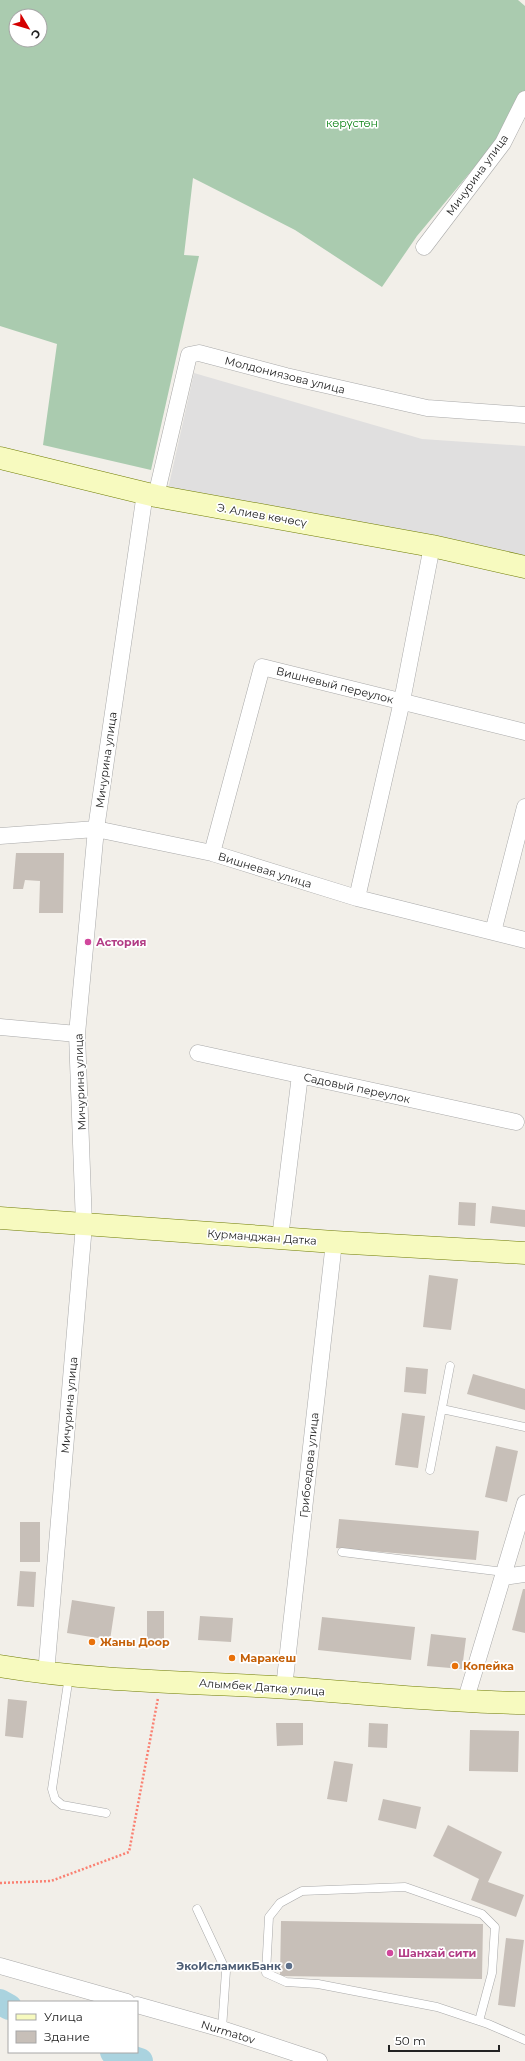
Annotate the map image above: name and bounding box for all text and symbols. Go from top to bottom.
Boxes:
north arrow [8,8,48,48]
text: С [28,27,44,42]
park label: көрүстөн [326,116,378,130]
street label: Мичурина улица [443,132,511,218]
street label: Молдониязова улица [223,353,347,397]
street label: Э. Алиев көчөсү [216,500,309,530]
street label: Вишневый переулок [275,664,396,707]
street label: Мичурина улица [92,711,120,809]
street label: Вишневая улица [216,849,314,891]
place label: Астория [96,935,147,949]
marker: Астория [83,937,93,947]
street label: Мичурина улица [71,1033,89,1131]
street label: Садовый переулок [302,1070,412,1106]
street label: Курманджан Датка [207,1226,317,1248]
street label: Мичурина улица [58,1356,80,1454]
street label: Грибоедова улица [297,1412,321,1518]
place label: Жаны Доор [100,1635,170,1649]
marker: Жаны Доор [87,1637,97,1647]
place label: Маракеш [240,1651,296,1665]
marker: Маракеш [227,1653,237,1663]
place label: Копейка [463,1659,514,1673]
marker: Копейка [450,1661,460,1671]
street label: Алымбек Датка улица [199,1676,325,1698]
place label: Шанхай сити [398,1946,476,1960]
marker: Шанхай сити [385,1948,395,1958]
place label: ЭкоИсламикБанк [176,1959,282,1973]
marker: ЭкоИсламикБанк [284,1961,294,1971]
legend [8,2001,138,2053]
text: Улица [44,2009,83,2024]
street label: Nurmatov [199,2017,257,2047]
scale bar [389,2027,499,2053]
text: Здание [44,2029,90,2044]
text: 50 m [395,2033,426,2048]

